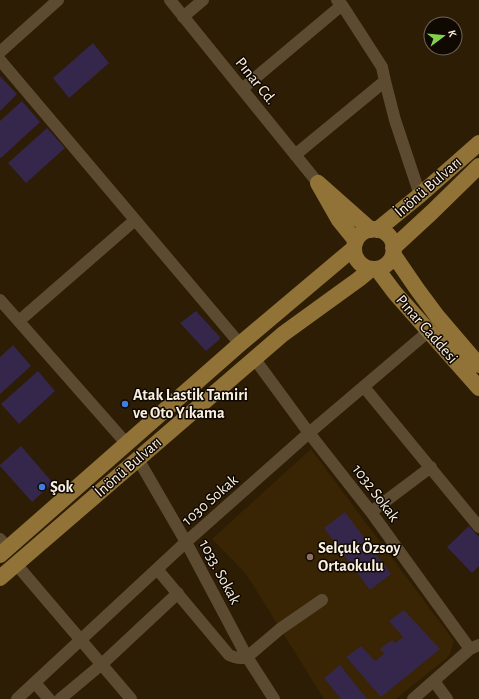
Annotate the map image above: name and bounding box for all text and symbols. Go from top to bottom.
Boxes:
north arrow [423,16,463,56]
text: K [446,29,458,39]
street label: Pınar Cd. [232,54,280,108]
street label: İnönü Bulvarı [390,152,464,220]
street label: Pınar Caddesi [393,292,461,366]
place label: Atak Lastik Tamiri ve Oto Yıkama [133,387,248,421]
marker: Atak Lastik Tamiri ve Oto Yıkama [120,399,130,409]
street label: İnönü Bulvarı [90,432,164,500]
street label: 1032 Sokak [349,461,403,525]
street label: 1030 Sokak [179,471,242,528]
place label: Şok [50,479,74,495]
marker: Şok [37,482,47,492]
street label: 1033. Sokak [196,537,244,607]
place label: Selçuk Özsoy Ortaokulu [318,538,401,574]
marker: Selçuk Özsoy Ortaokulu [305,552,315,562]

